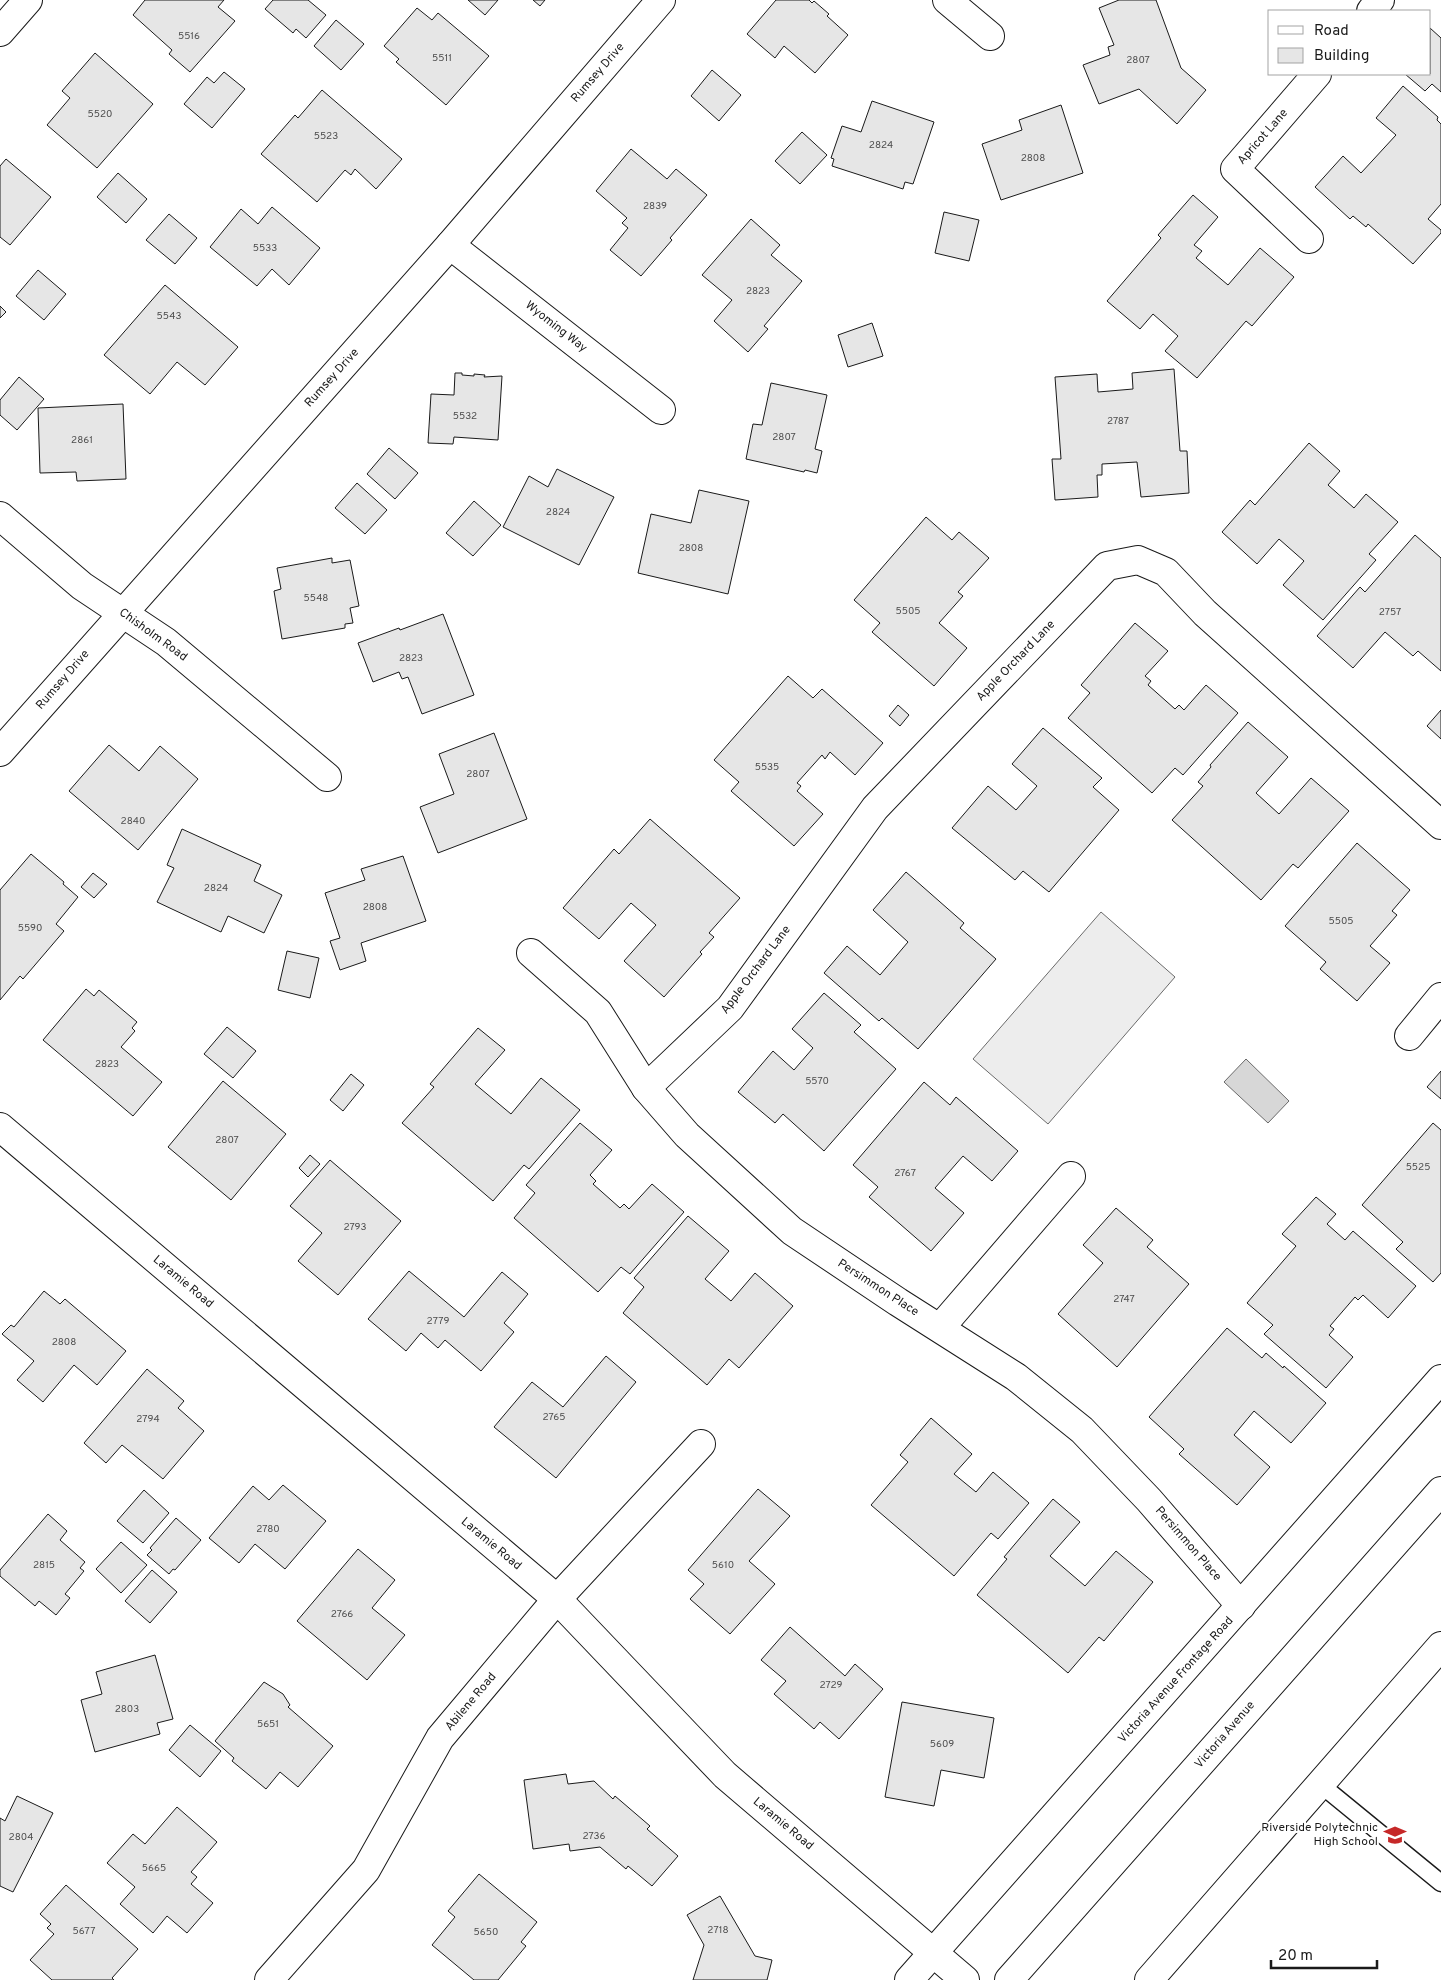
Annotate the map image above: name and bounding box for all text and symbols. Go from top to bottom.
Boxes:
legend [1268,10,1431,75]
text: Road [1314,22,1349,41]
house number: 5516 [178,30,200,43]
street label: Rumsey Drive [568,40,628,106]
text: Building [1314,47,1369,66]
house number: 5511 [432,52,452,65]
house number: 2807 [1126,54,1150,67]
street label: Apricot Lane [1234,106,1292,168]
house number: 5520 [88,108,112,121]
house number: 5523 [314,130,338,143]
house number: 2824 [869,139,893,152]
house number: 2808 [1021,152,1045,165]
house number: 2839 [643,200,667,213]
house number: 5533 [253,242,277,255]
house number: 2823 [746,285,770,298]
street label: Wyoming Way [522,298,590,356]
house number: 5543 [157,310,181,323]
street label: Rumsey Drive [301,345,363,411]
house number: 5532 [453,410,477,423]
house number: 2787 [1107,415,1129,428]
house number: 2807 [772,431,796,444]
house number: 2861 [71,434,93,447]
house number: 2824 [546,506,570,519]
house number: 2808 [679,542,703,555]
house number: 5548 [304,592,328,605]
street label: Chisholm Road [116,605,190,665]
house number: 5505 [895,605,921,618]
house number: 2757 [1379,606,1401,619]
street label: Apple Orchard Lane [973,617,1059,705]
street label: Rumsey Drive [33,647,93,713]
house number: 2823 [399,652,423,665]
house number: 5535 [755,761,779,774]
house number: 2807 [466,768,490,781]
house number: 2840 [121,815,145,828]
house number: 2824 [204,882,228,895]
house number: 2808 [363,901,387,914]
house number: 5505 [1328,915,1354,928]
house number: 5590 [18,922,42,935]
street label: Apple Orchard Lane [717,922,795,1018]
house number: 2823 [95,1058,119,1071]
house number: 5570 [805,1075,829,1088]
house number: 2807 [215,1134,239,1147]
house number: 5525 [1406,1161,1430,1174]
house number: 2767 [894,1167,916,1180]
house number: 2793 [343,1221,367,1234]
street label: Laramie Road [149,1252,217,1312]
street label: Persimmon Place [834,1256,922,1320]
house number: 2747 [1113,1293,1135,1306]
house number: 2779 [427,1315,449,1328]
house number: 2808 [52,1336,76,1349]
house number: 2765 [543,1411,565,1424]
house number: 2794 [136,1413,160,1426]
street label: Persimmon Place [1151,1503,1225,1585]
street label: Laramie Road [457,1514,525,1574]
house number: 2780 [256,1523,280,1536]
house number: 2815 [33,1559,55,1572]
house number: 5610 [712,1559,734,1572]
house number: 2766 [331,1608,353,1621]
street label: Victoria Avenue Frontage Road [1115,1614,1237,1746]
street label: Abilene Road [442,1669,500,1735]
house number: 2729 [819,1679,843,1692]
street label: Victoria Avenue [1192,1698,1258,1772]
house number: 2803 [115,1703,139,1716]
house number: 5651 [257,1718,279,1731]
house number: 5609 [930,1738,954,1751]
street label: Laramie Road [749,1794,817,1854]
place label: Riverside Polytechnic High School [1261,1820,1378,1850]
school or university icon: Riverside Polytechnic High School [1382,1822,1408,1848]
house number: 2736 [582,1830,606,1843]
house number: 2804 [9,1831,33,1844]
house number: 5665 [142,1862,166,1875]
house number: 2718 [707,1924,729,1937]
house number: 5677 [73,1925,95,1938]
house number: 5650 [474,1926,498,1939]
scale bar [1271,1938,1377,1970]
text: 20 m [1278,1947,1313,1966]

